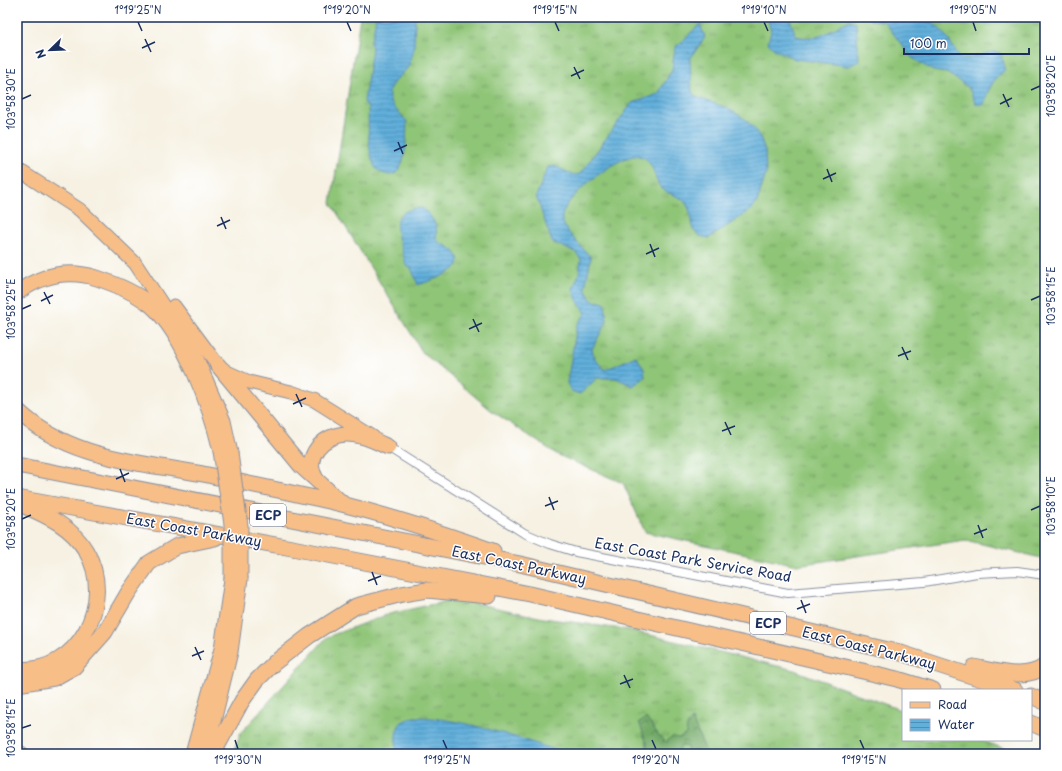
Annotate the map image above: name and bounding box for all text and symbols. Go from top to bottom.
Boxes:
text: 1°19'25"N [115,2,162,17]
text: 1°19'20"N [323,2,371,17]
text: 1°19'15"N [533,2,577,17]
text: 1°19'10"N [741,2,787,17]
text: 1°19'05"N [949,2,997,17]
north arrow [30,30,70,70]
scale bar [904,30,1029,56]
text: 100 m [910,34,947,52]
text: N [31,47,50,61]
text: 103°58'20"E [1043,55,1058,117]
text: 103°58'30"E [3,68,18,130]
text: 103°58'15"E [1043,267,1058,325]
text: 103°58'25"E [3,278,18,340]
text: 103°58'10"E [1043,476,1058,536]
text: 103°58'20"E [3,488,18,550]
road number: ECP [250,504,286,526]
street label: East Coast Parkway [125,507,263,552]
street label: East Coast Park Service Road [593,532,793,587]
street label: East Coast Parkway [450,540,588,589]
road number: ECP [750,612,786,634]
street label: East Coast Parkway [800,621,938,674]
legend [902,689,1032,741]
text: Road [938,695,967,713]
text: 103°58'15"E [3,699,18,757]
text: Water [938,715,975,733]
text: 1°19'30"N [214,752,262,767]
text: 1°19'25"N [424,752,471,767]
text: 1°19'20"N [632,752,680,767]
text: 1°19'15"N [842,752,886,767]

